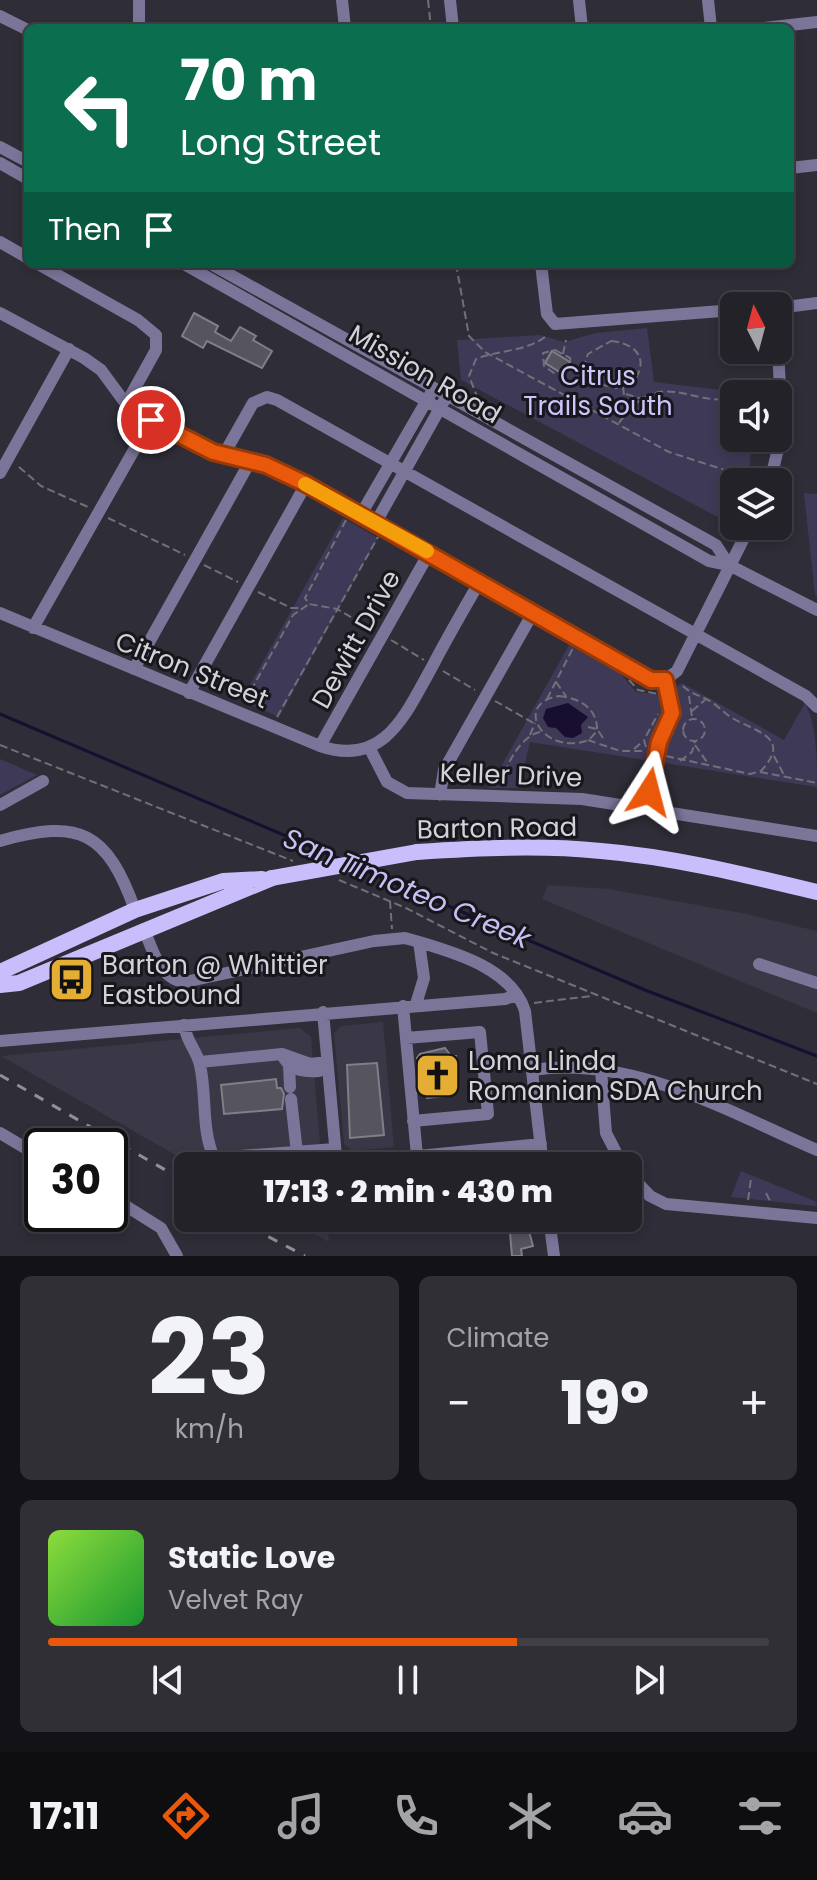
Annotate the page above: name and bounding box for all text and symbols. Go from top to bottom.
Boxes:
text: 70 m [180,41,318,120]
icon: left [48,56,152,160]
text: Long Street [180,117,381,168]
text: Then [48,208,121,251]
icon: arrive [137,208,181,252]
north arrow [720,292,792,364]
map controls [720,292,792,540]
street label: Mission Road [342,316,508,432]
park label: Citrus Trails South [523,358,673,424]
button: sound [720,380,792,452]
pin [117,386,185,454]
icon: arrive [129,398,173,442]
button: layers [720,468,792,540]
street label: Dewitt Drive [303,563,409,715]
street label: Citron Street [110,623,274,717]
position arrow [607,750,691,834]
street label: Keller Drive [439,755,583,795]
street label: Barton Road [416,809,578,847]
water label: San Timoteo Creek [277,819,538,959]
place label: Barton @ Whittier Eastbound [102,947,328,1013]
bus stop icon: Barton @ Whittier Eastbound [47,956,95,1004]
place label: Loma Linda Romanian SDA Church [468,1043,763,1109]
church icon: Loma Linda Romanian SDA Church [413,1052,461,1100]
speed limit sign: 30 [24,1128,128,1232]
text: 17:13 · 2 min · 430 m [263,1170,553,1213]
text: 23 [148,1285,270,1430]
text: Climate [447,1320,549,1356]
text: 19° [561,1361,649,1445]
text: − [447,1373,471,1434]
text: + [739,1373,769,1434]
text: km/h [175,1411,244,1447]
text: Static Love [168,1536,335,1579]
text: Velvet Ray [168,1582,303,1618]
icon: previous [146,1658,190,1702]
icon: pause [386,1658,430,1702]
icon: next [627,1658,671,1702]
icon: directions [158,1788,214,1844]
icon: music [273,1788,329,1844]
icon: phone [388,1788,444,1844]
icon: climate [502,1788,558,1844]
icon: car [617,1788,673,1844]
icon: filters [732,1788,788,1844]
text: 17:11 [29,1791,99,1842]

